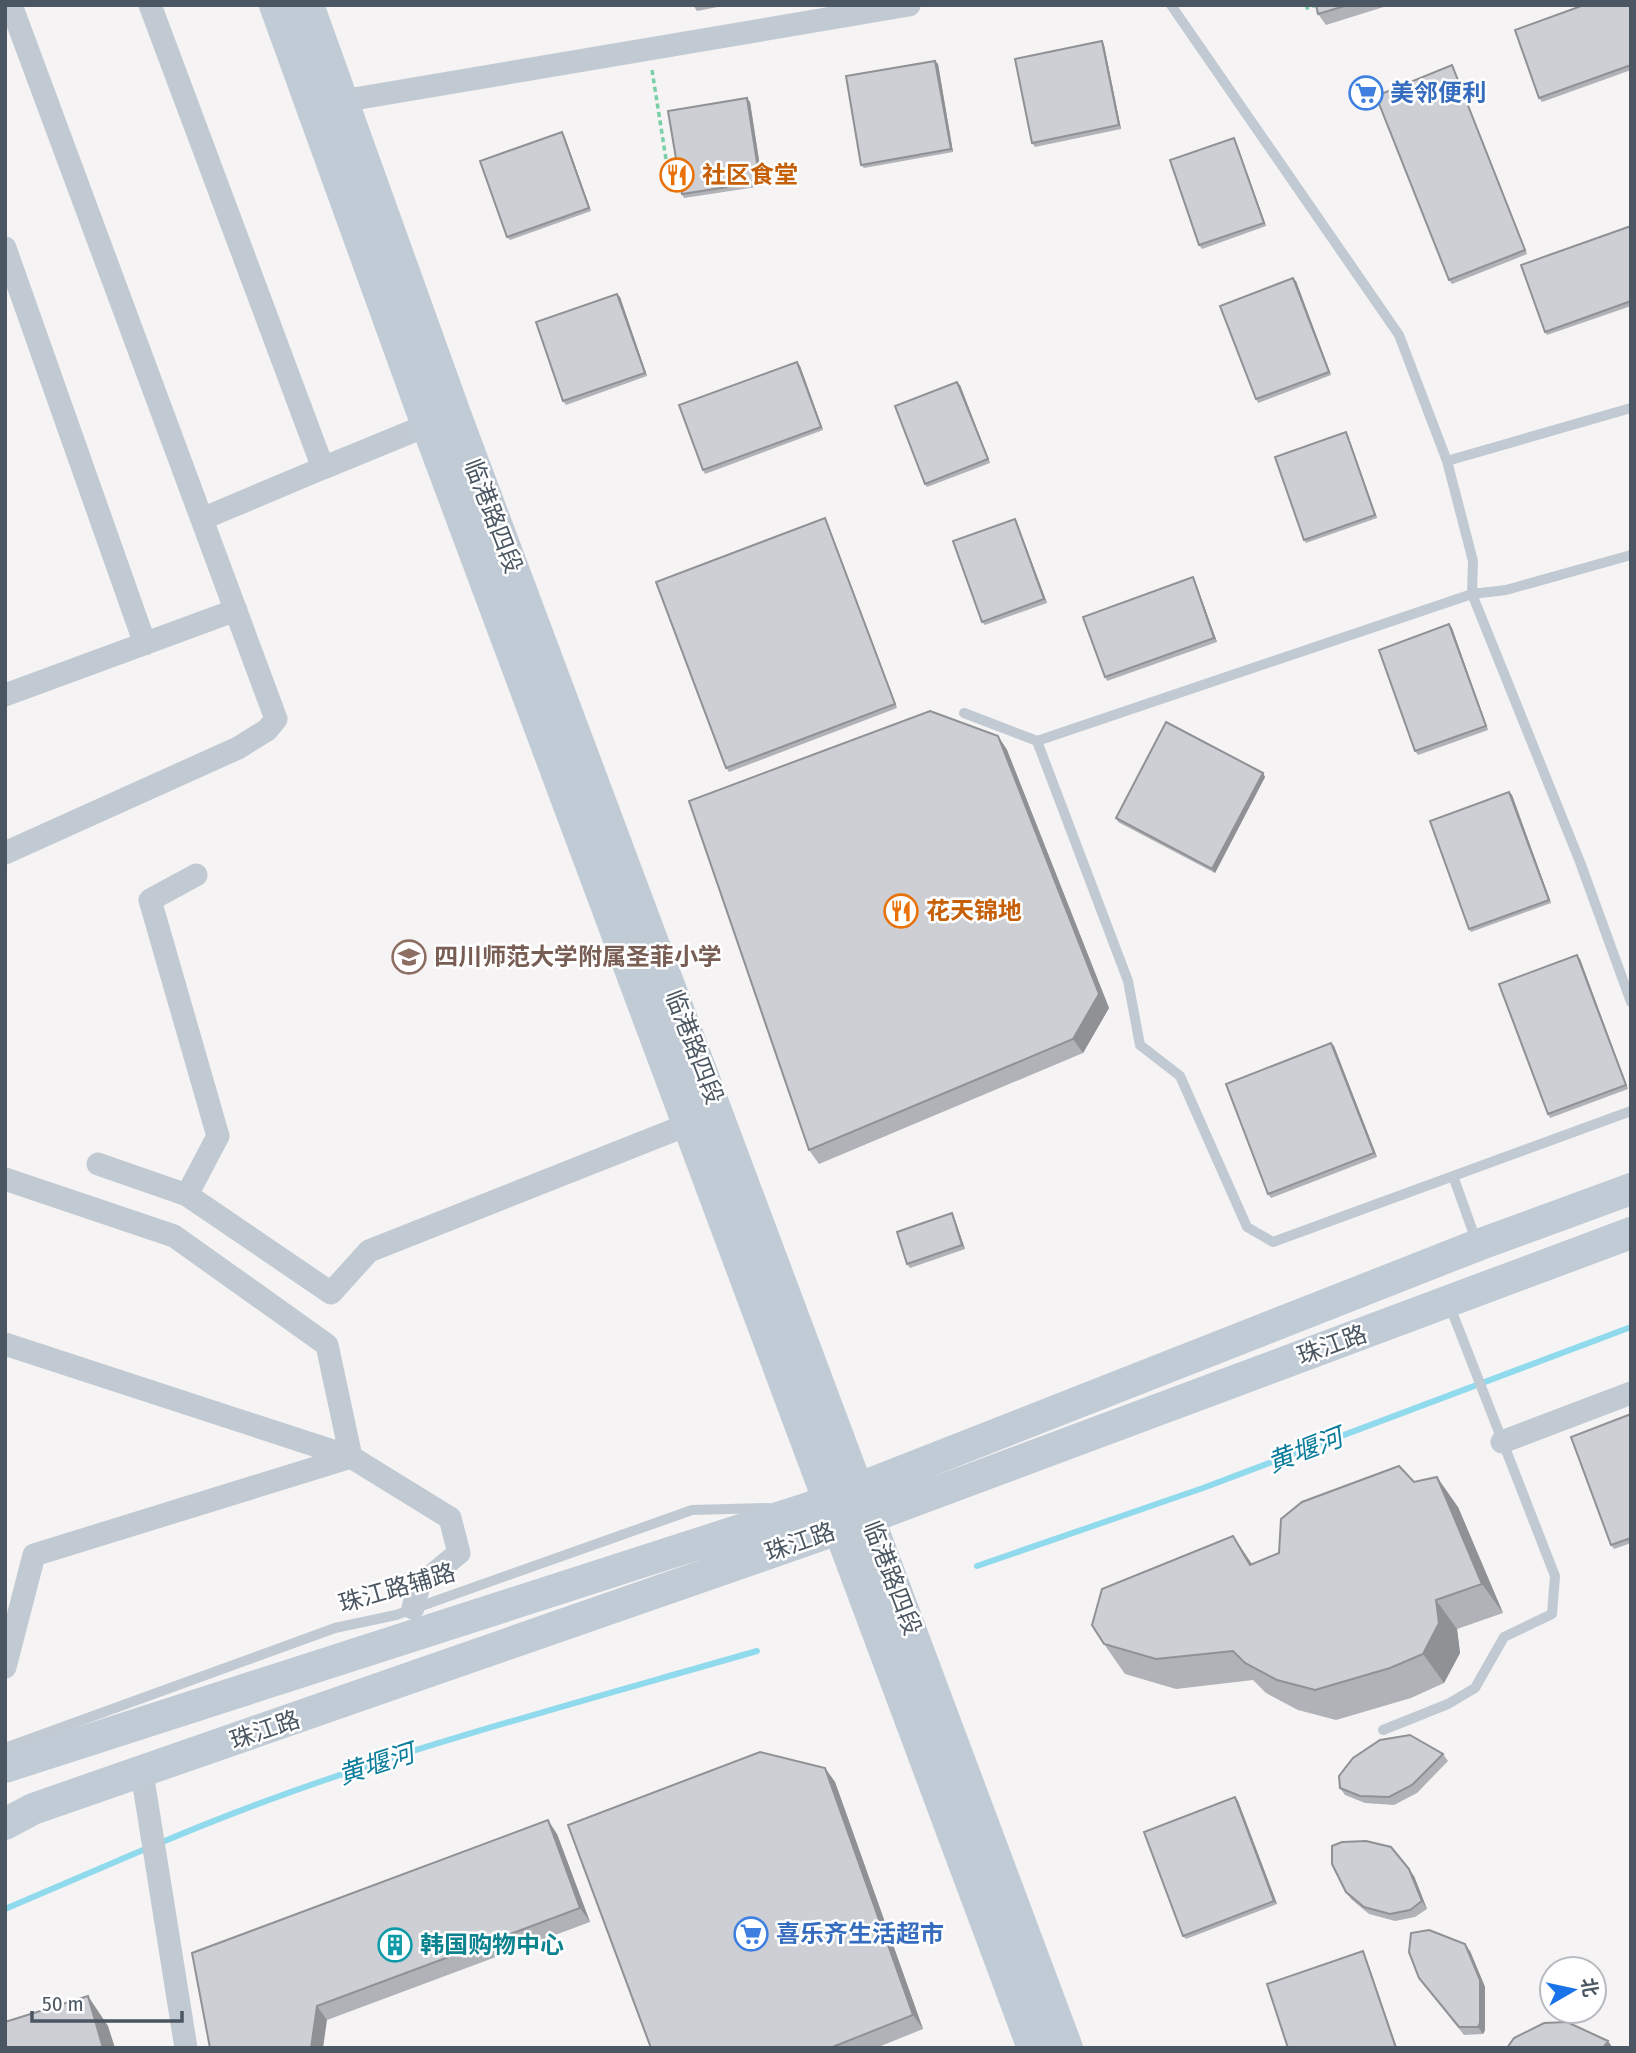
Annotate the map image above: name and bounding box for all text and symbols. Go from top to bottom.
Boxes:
supermarket icon: 美邻便利 [1347,74,1385,112]
place label: 美邻便利 [1390,79,1486,107]
restaurant icon: 社区食堂 [658,156,696,194]
place label: 社区食堂 [702,161,798,189]
street label: 临港路四段 [458,455,528,577]
restaurant icon: 花天锦地 [882,892,920,930]
place label: 花天锦地 [926,897,1022,925]
school or university icon: 四川师范大学附属圣菲小学 [390,938,428,976]
place label: 四川师范大学附属圣菲小学 [434,943,722,971]
street label: 临港路四段 [659,986,729,1108]
street label: 珠江路 [1293,1320,1371,1370]
water label: 黄堰河 [1263,1420,1352,1479]
street label: 珠江路 [761,1517,839,1567]
street label: 临港路四段 [857,1517,927,1639]
street label: 珠江路辅路 [335,1558,459,1618]
street label: 珠江路 [226,1705,304,1755]
water label: 黄堰河 [334,1736,423,1791]
supermarket icon: 喜乐齐生活超市 [732,1915,770,1953]
place label: 喜乐齐生活超市 [776,1920,944,1948]
building icon: 韩国购物中心 [376,1926,414,1964]
place label: 韩国购物中心 [420,1931,564,1959]
north arrow [1538,1955,1608,2025]
text: 北 [1576,1976,1602,1999]
scale bar [32,1980,182,2024]
text: 50 m [42,1991,84,2017]

